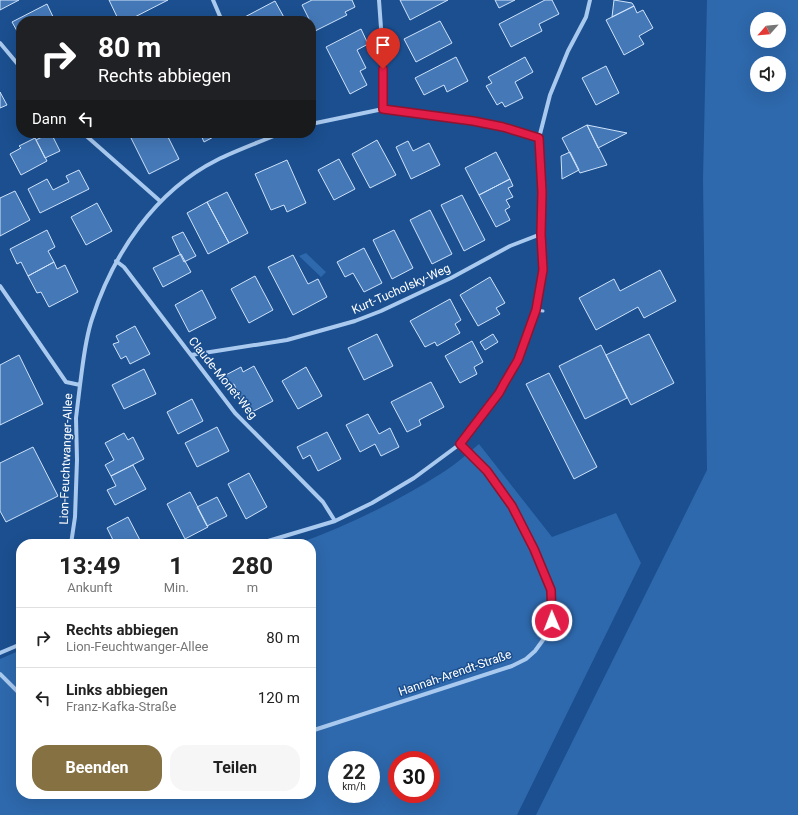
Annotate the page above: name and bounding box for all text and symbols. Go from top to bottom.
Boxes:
north arrow [750,12,786,48]
map controls [750,12,786,92]
pin [366,28,400,69]
text: 80 m [98,31,161,64]
icon: right [32,32,84,84]
icon: arrive [372,34,394,56]
button: sound [750,56,786,92]
text: Rechts abbiegen [98,65,231,86]
icon: left [75,108,97,130]
text: Dann [32,110,67,128]
street label: Kurt-Tucholsky-Weg [350,261,452,317]
street label: Claude-Monet-Weg [186,334,260,422]
street label: Lion-Feuchtwanger-Allee [57,393,75,525]
text: 13:49 [59,552,121,580]
text: 1 [169,552,183,580]
text: 280 [232,552,273,580]
text: Ankunft [67,580,113,595]
text: Min. [164,580,189,595]
text: m [247,580,258,595]
position arrow [531,600,573,642]
text: Rechts abbiegen [66,621,179,639]
icon: right [32,627,54,649]
text: 80 m [266,629,300,647]
text: Lion-Feuchtwanger-Allee [66,639,208,654]
street label: Hannah-Arendt-Straße [397,647,513,699]
text: Links abbiegen [66,681,168,699]
icon: left [32,687,54,709]
text: 120 m [258,689,300,707]
text: Franz-Kafka-Straße [66,699,176,714]
button: Beenden [32,745,162,791]
button: Teilen [170,745,300,791]
speed limit sign: 30 [388,751,440,803]
text: 22 [343,760,365,784]
text: km/h [342,781,366,792]

